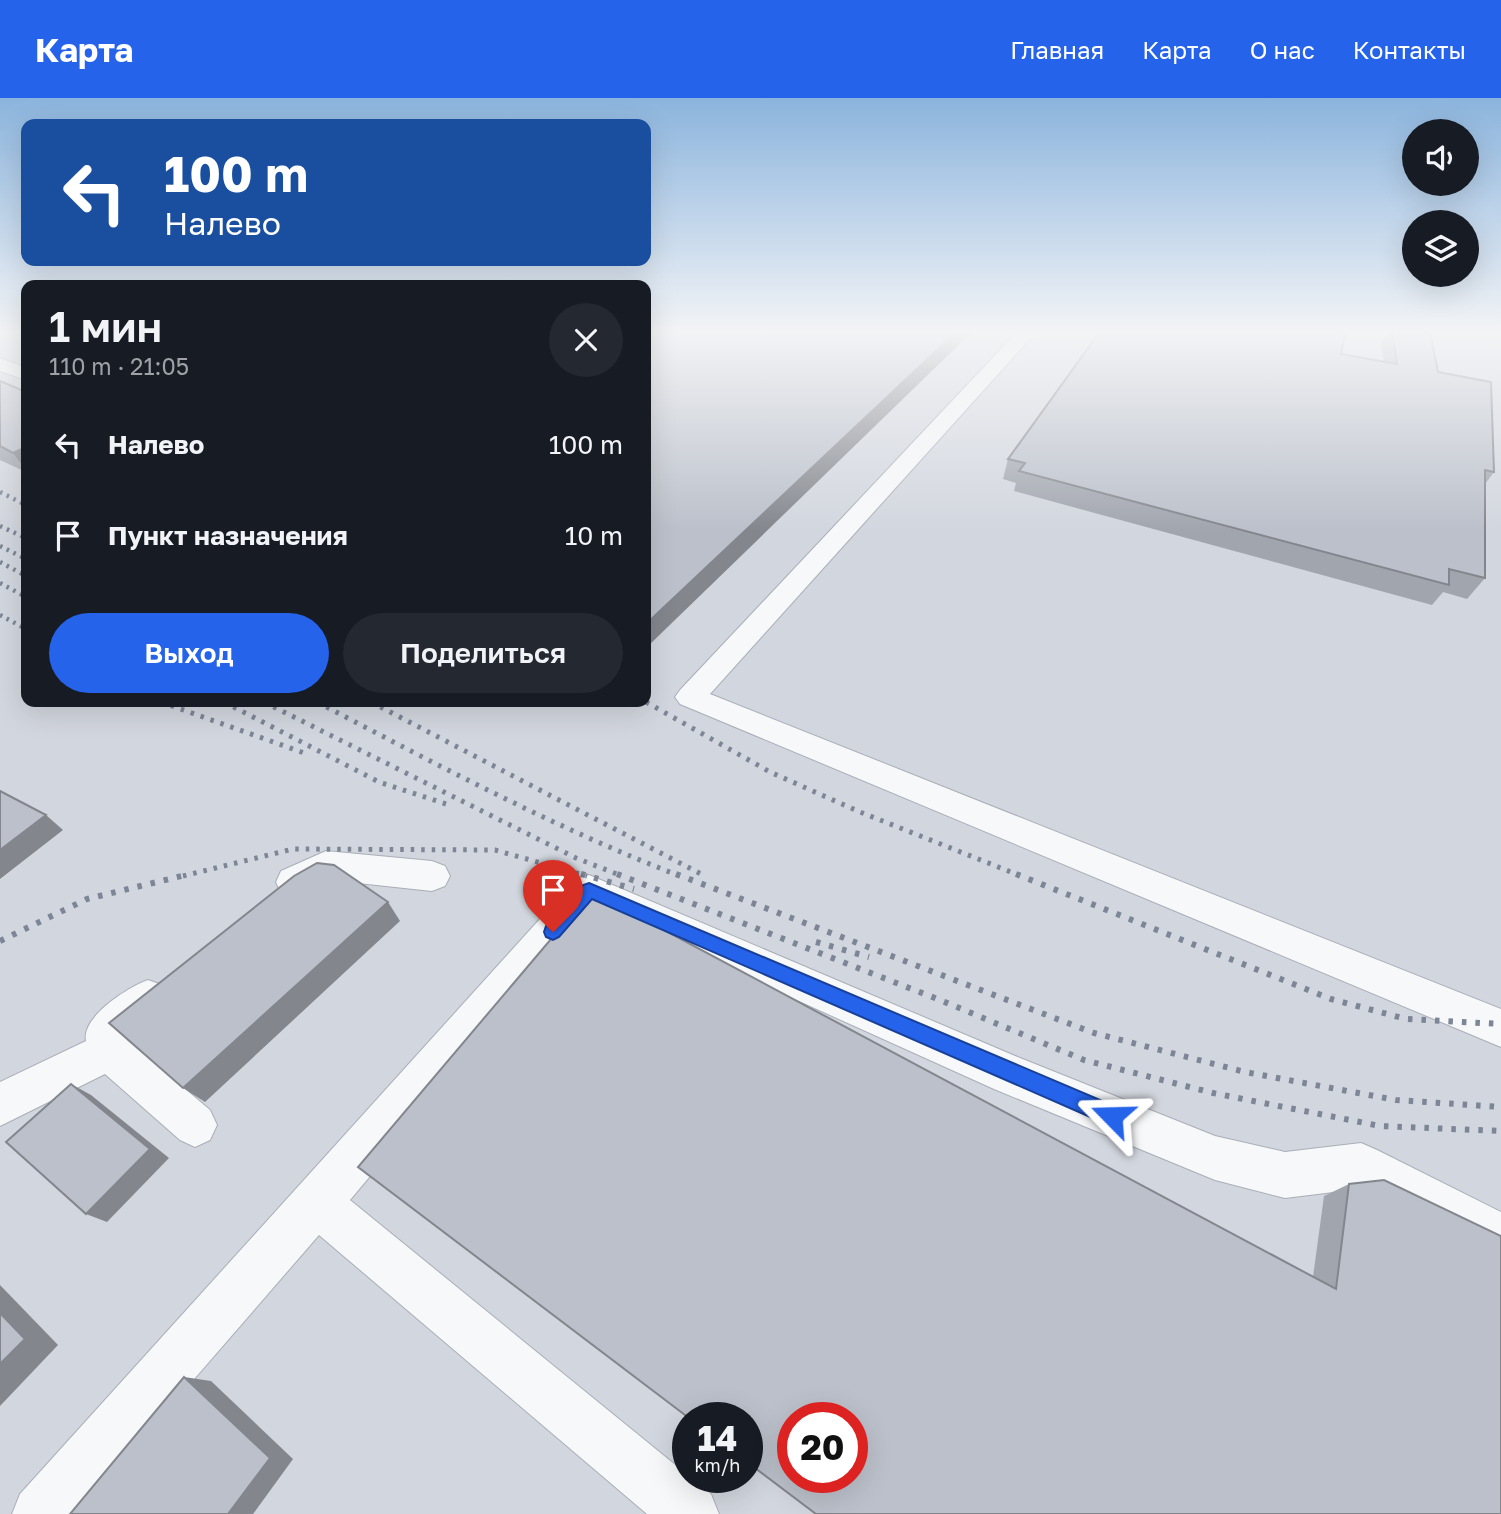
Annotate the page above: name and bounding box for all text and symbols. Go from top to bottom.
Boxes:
text: Карта [35,30,134,69]
text: Главная [1010,35,1104,64]
text: Карта [1142,35,1212,64]
text: О нас [1250,35,1315,64]
text: Контакты [1353,35,1466,64]
map controls [1402,119,1479,287]
button: sound [1402,119,1479,196]
text: 100 m [164,144,308,203]
icon: left [49,147,140,238]
text: Налево [164,204,281,242]
button: layers [1402,210,1479,287]
text: 1 мин [49,301,162,351]
button: close [549,303,623,377]
text: 110 m · 21:05 [49,352,189,380]
icon: left [49,426,87,464]
text: Налево [108,429,204,460]
text: 100 m [549,429,623,460]
icon: arrive [49,517,87,555]
text: Пункт назначения [108,520,348,551]
text: 10 m [565,520,623,551]
button: Выход [49,613,329,693]
button: Поделиться [343,613,623,693]
pin [523,860,583,932]
icon: arrive [534,871,572,909]
position arrow [1075,1079,1149,1153]
speed limit sign: 20 [777,1402,868,1493]
text: 14 [698,1417,737,1459]
text: km/h [695,1454,740,1476]

